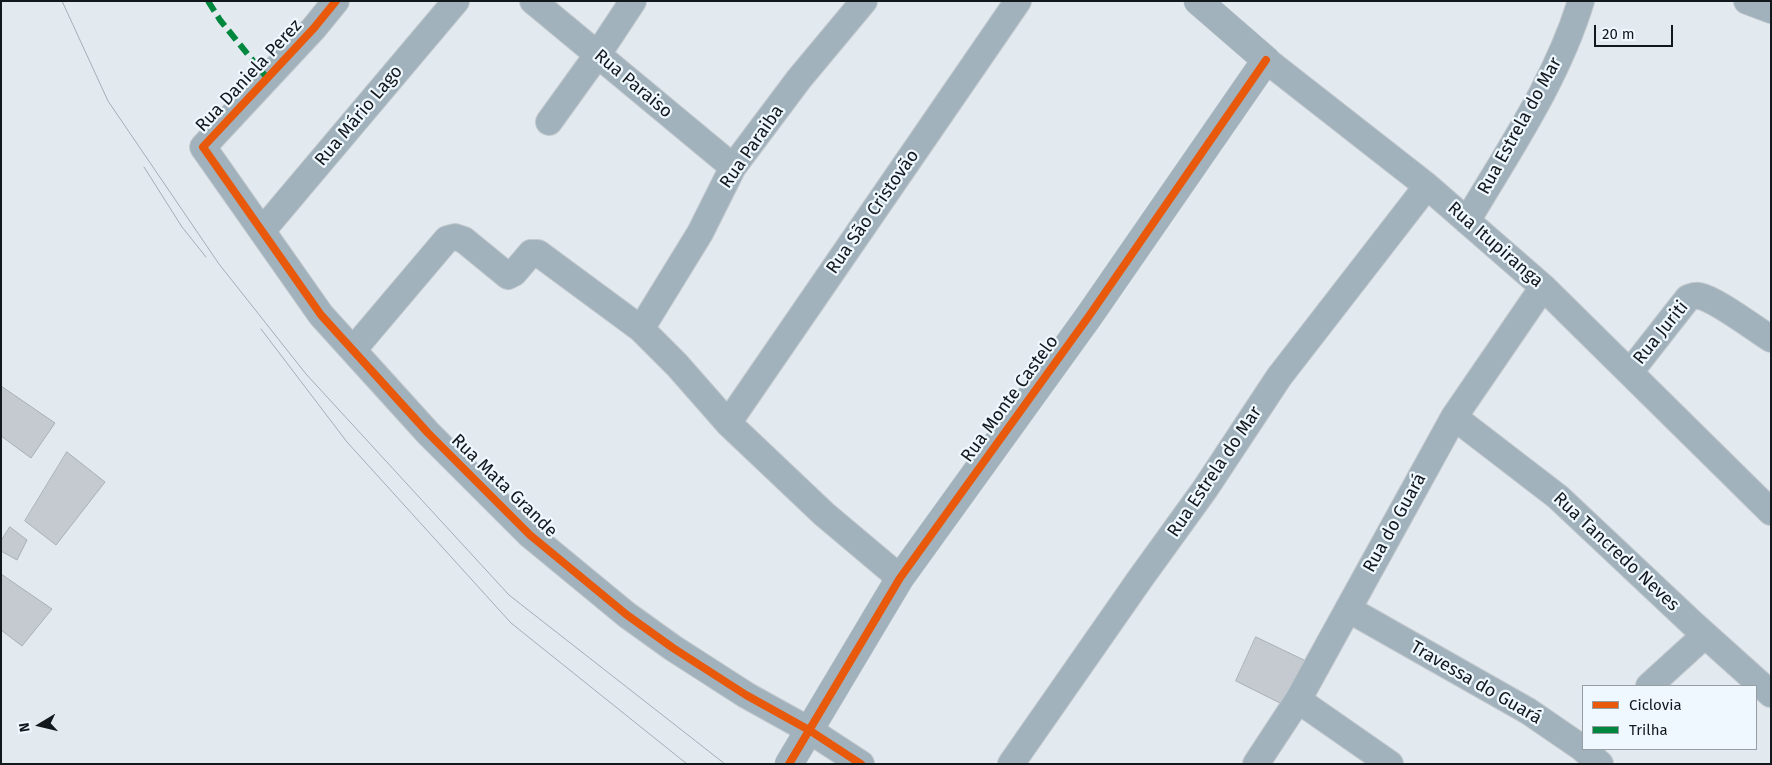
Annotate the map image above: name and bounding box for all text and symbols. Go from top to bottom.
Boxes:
street label: Rua Daniela Perez [191,15,307,137]
scale bar [1597,15,1676,47]
text: 20 m [1602,25,1635,43]
street label: Rua Paraiso [590,45,676,123]
street label: Rua Estrela do Mar [1473,54,1567,198]
street label: Rua Mário Lago [311,61,407,171]
street label: Rua Paraiba [715,101,789,193]
street label: Rua São Cristovão [822,146,924,278]
street label: Rua Itupiranga [1443,198,1547,292]
street label: Rua Juriti [1629,297,1693,369]
street label: Rua Monte Castelo [957,331,1063,467]
street label: Rua Estrela do Mar [1163,402,1267,542]
street label: Rua Mata Grande [446,430,562,542]
street label: Rua do Guará [1359,470,1431,576]
street label: Rua Tancredo Neves [1548,488,1684,616]
street label: Travessa do Guará [1407,637,1545,729]
legend [1582,685,1757,750]
text: Ciclovia [1629,696,1682,714]
north arrow [15,700,65,750]
text: Trilha [1629,721,1668,739]
text: N [16,722,34,733]

